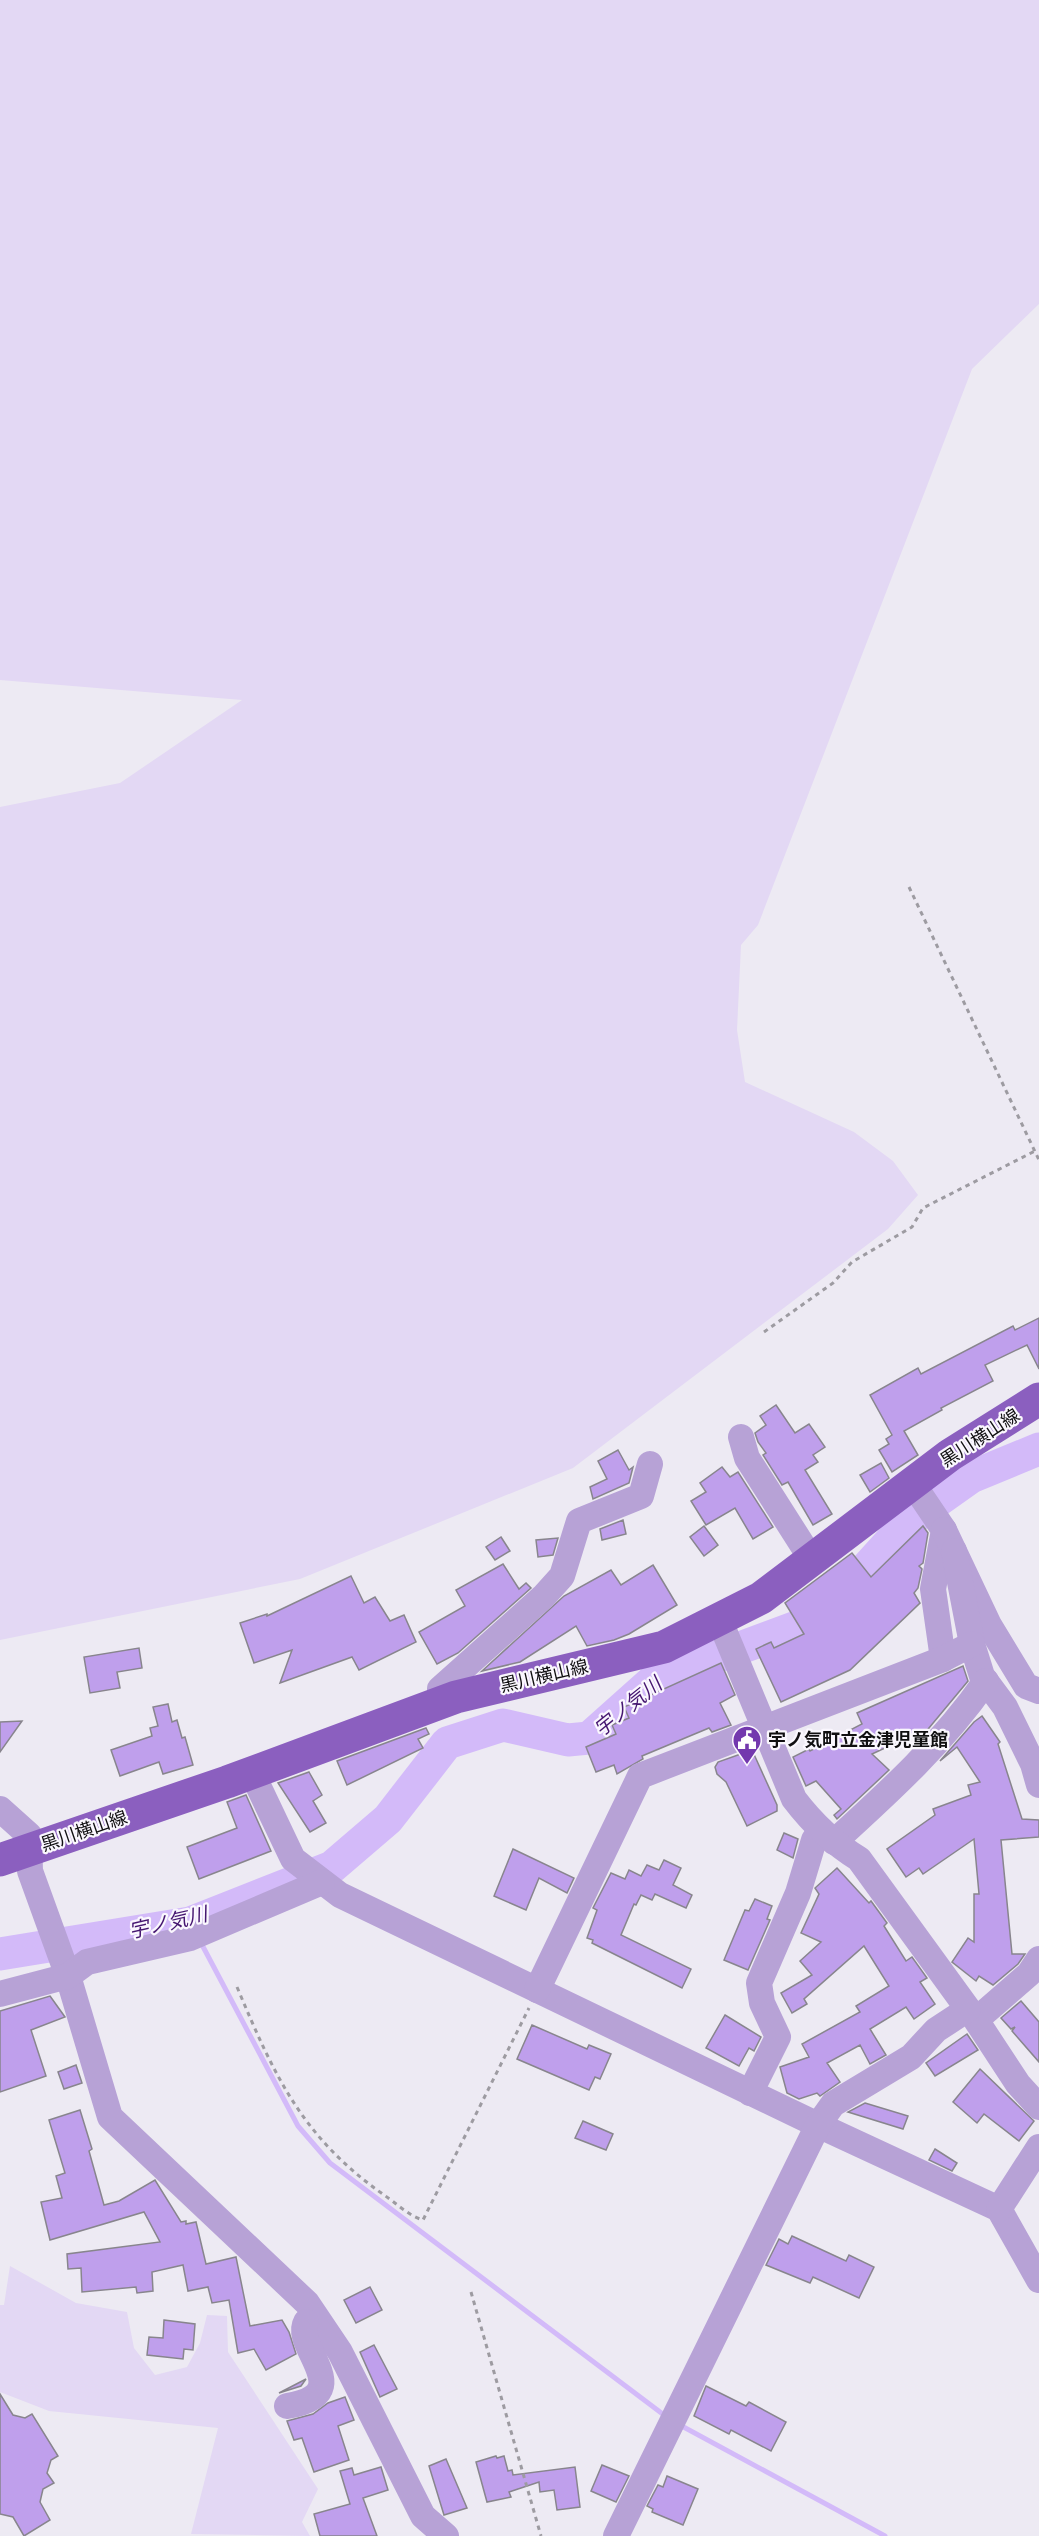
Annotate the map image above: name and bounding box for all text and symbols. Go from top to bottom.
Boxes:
street label: 黒川横山線 [936,1404,1024,1472]
street label: 黒川横山線 [498,1655,590,1697]
water label: 宇ノ気川 [589,1671,669,1742]
public building icon: 宇ノ気町立金津児童館 [731,1724,763,1766]
place label: 宇ノ気町立金津児童館 [768,1729,948,1751]
street label: 黒川横山線 [38,1806,130,1856]
water label: 宇ノ気川 [126,1901,212,1944]

